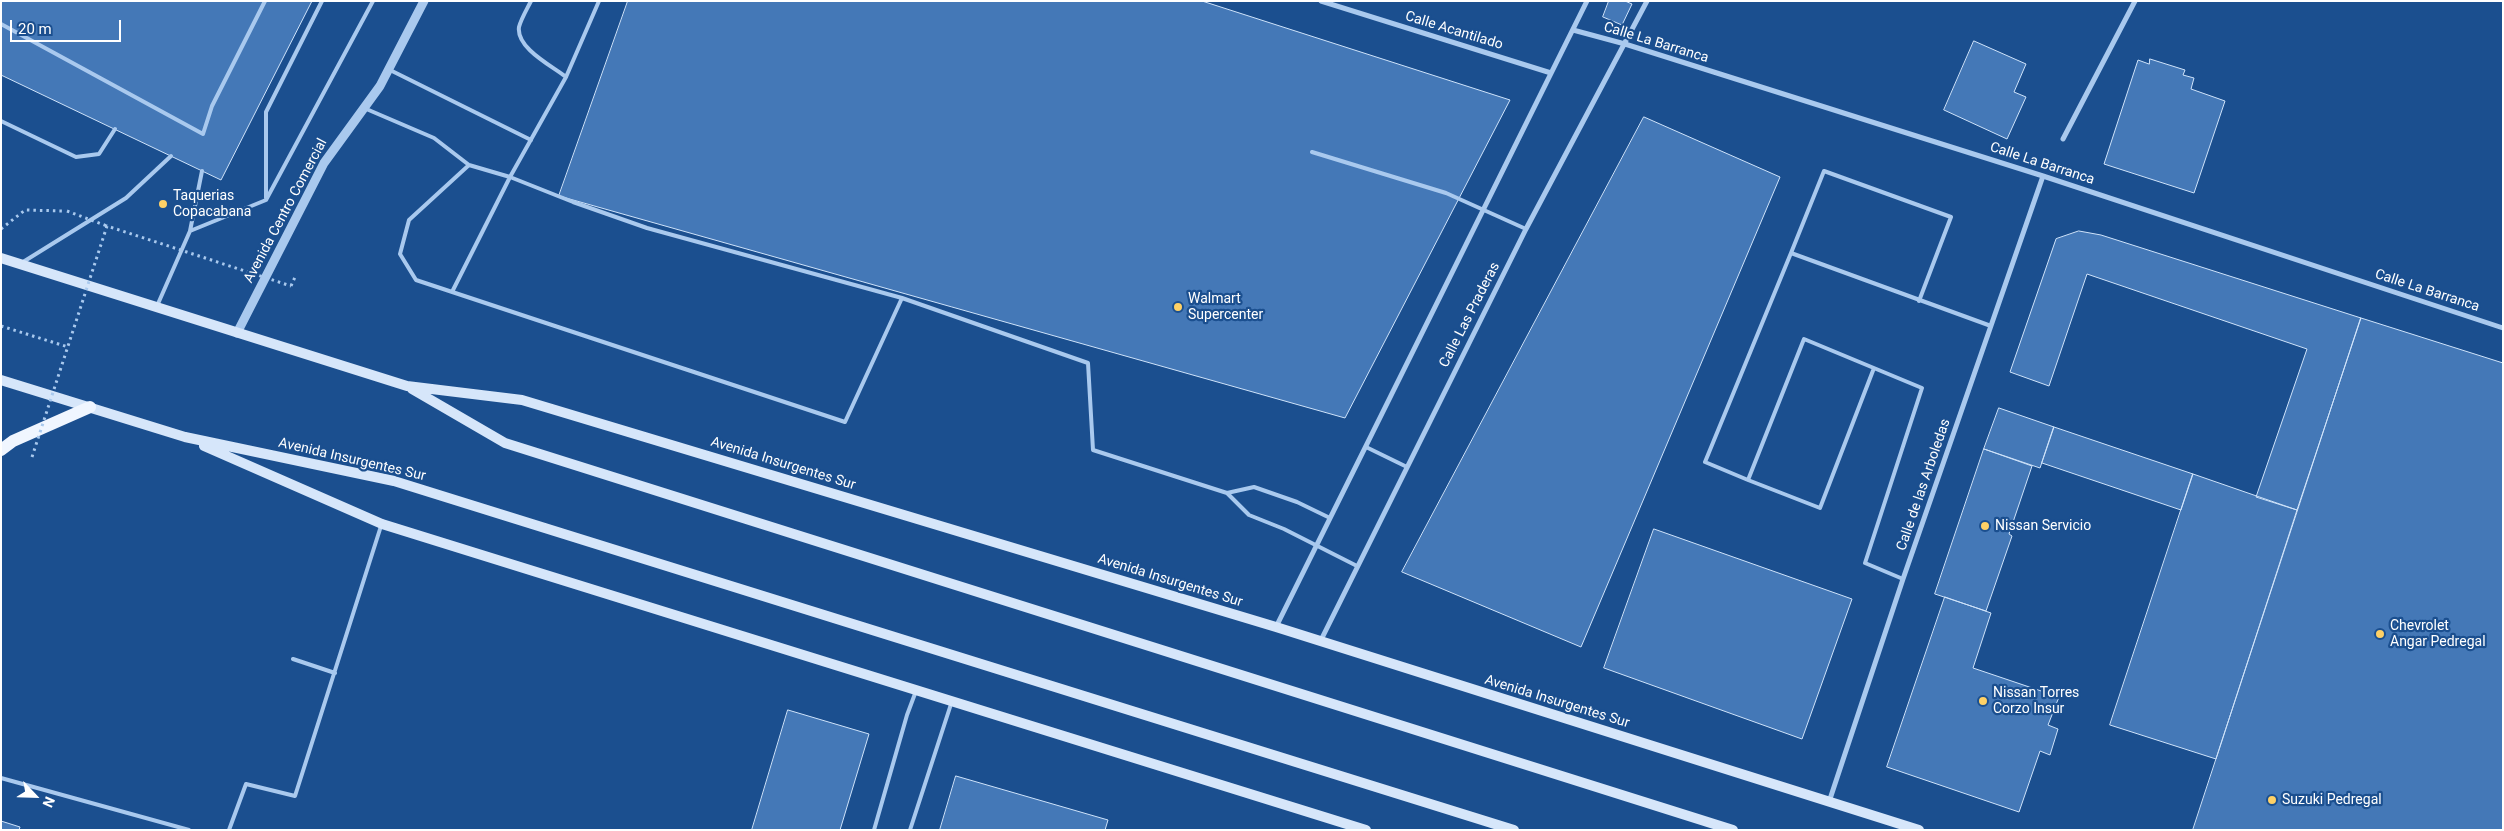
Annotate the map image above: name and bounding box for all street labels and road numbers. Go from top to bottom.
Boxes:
street label: Calle Acantilado [1403,8,1505,54]
street label: Calle La Barranca [1601,19,1711,67]
street label: Avenida Centro Comercial [241,136,331,286]
street label: Calle La Barranca [1988,139,2096,189]
street label: Calle Las Praderas [1436,260,1504,370]
street label: Calle La Barranca [2373,266,2481,316]
street label: Calle de las Arboledas [1894,417,1954,553]
street label: Avenida Insurgentes Sur [709,434,857,494]
street label: Avenida Insurgentes Sur [277,435,427,485]
street label: Avenida Insurgentes Sur [1096,551,1244,611]
street label: Avenida Insurgentes Sur [1483,672,1631,732]

